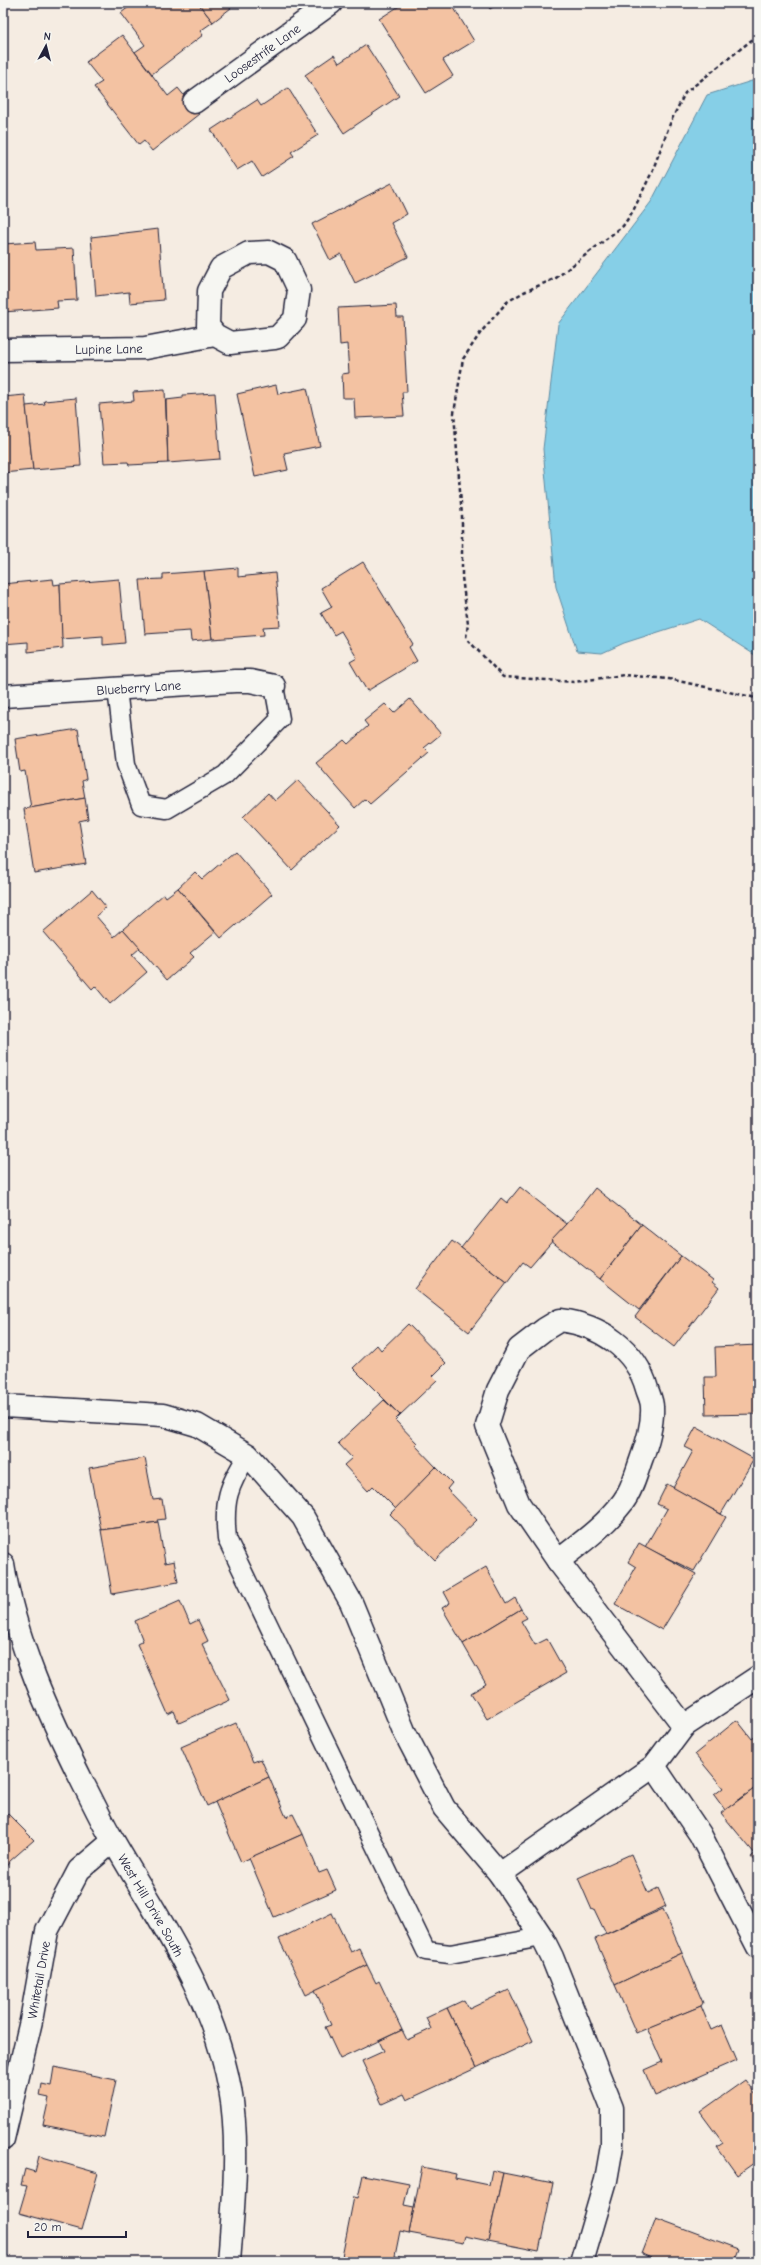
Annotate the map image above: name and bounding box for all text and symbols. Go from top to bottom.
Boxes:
street label: Loosestrife Lane [221,20,304,86]
north arrow [26,26,66,66]
text: N [43,30,52,43]
street label: Lupine Lane [75,341,143,357]
street label: Blueberry Lane [96,677,182,698]
street label: West Hill Drive South [115,1851,187,1959]
street label: Whitetail Drive [24,1939,53,2020]
scale bar [28,2213,126,2239]
text: 20 m [34,2220,62,2234]

